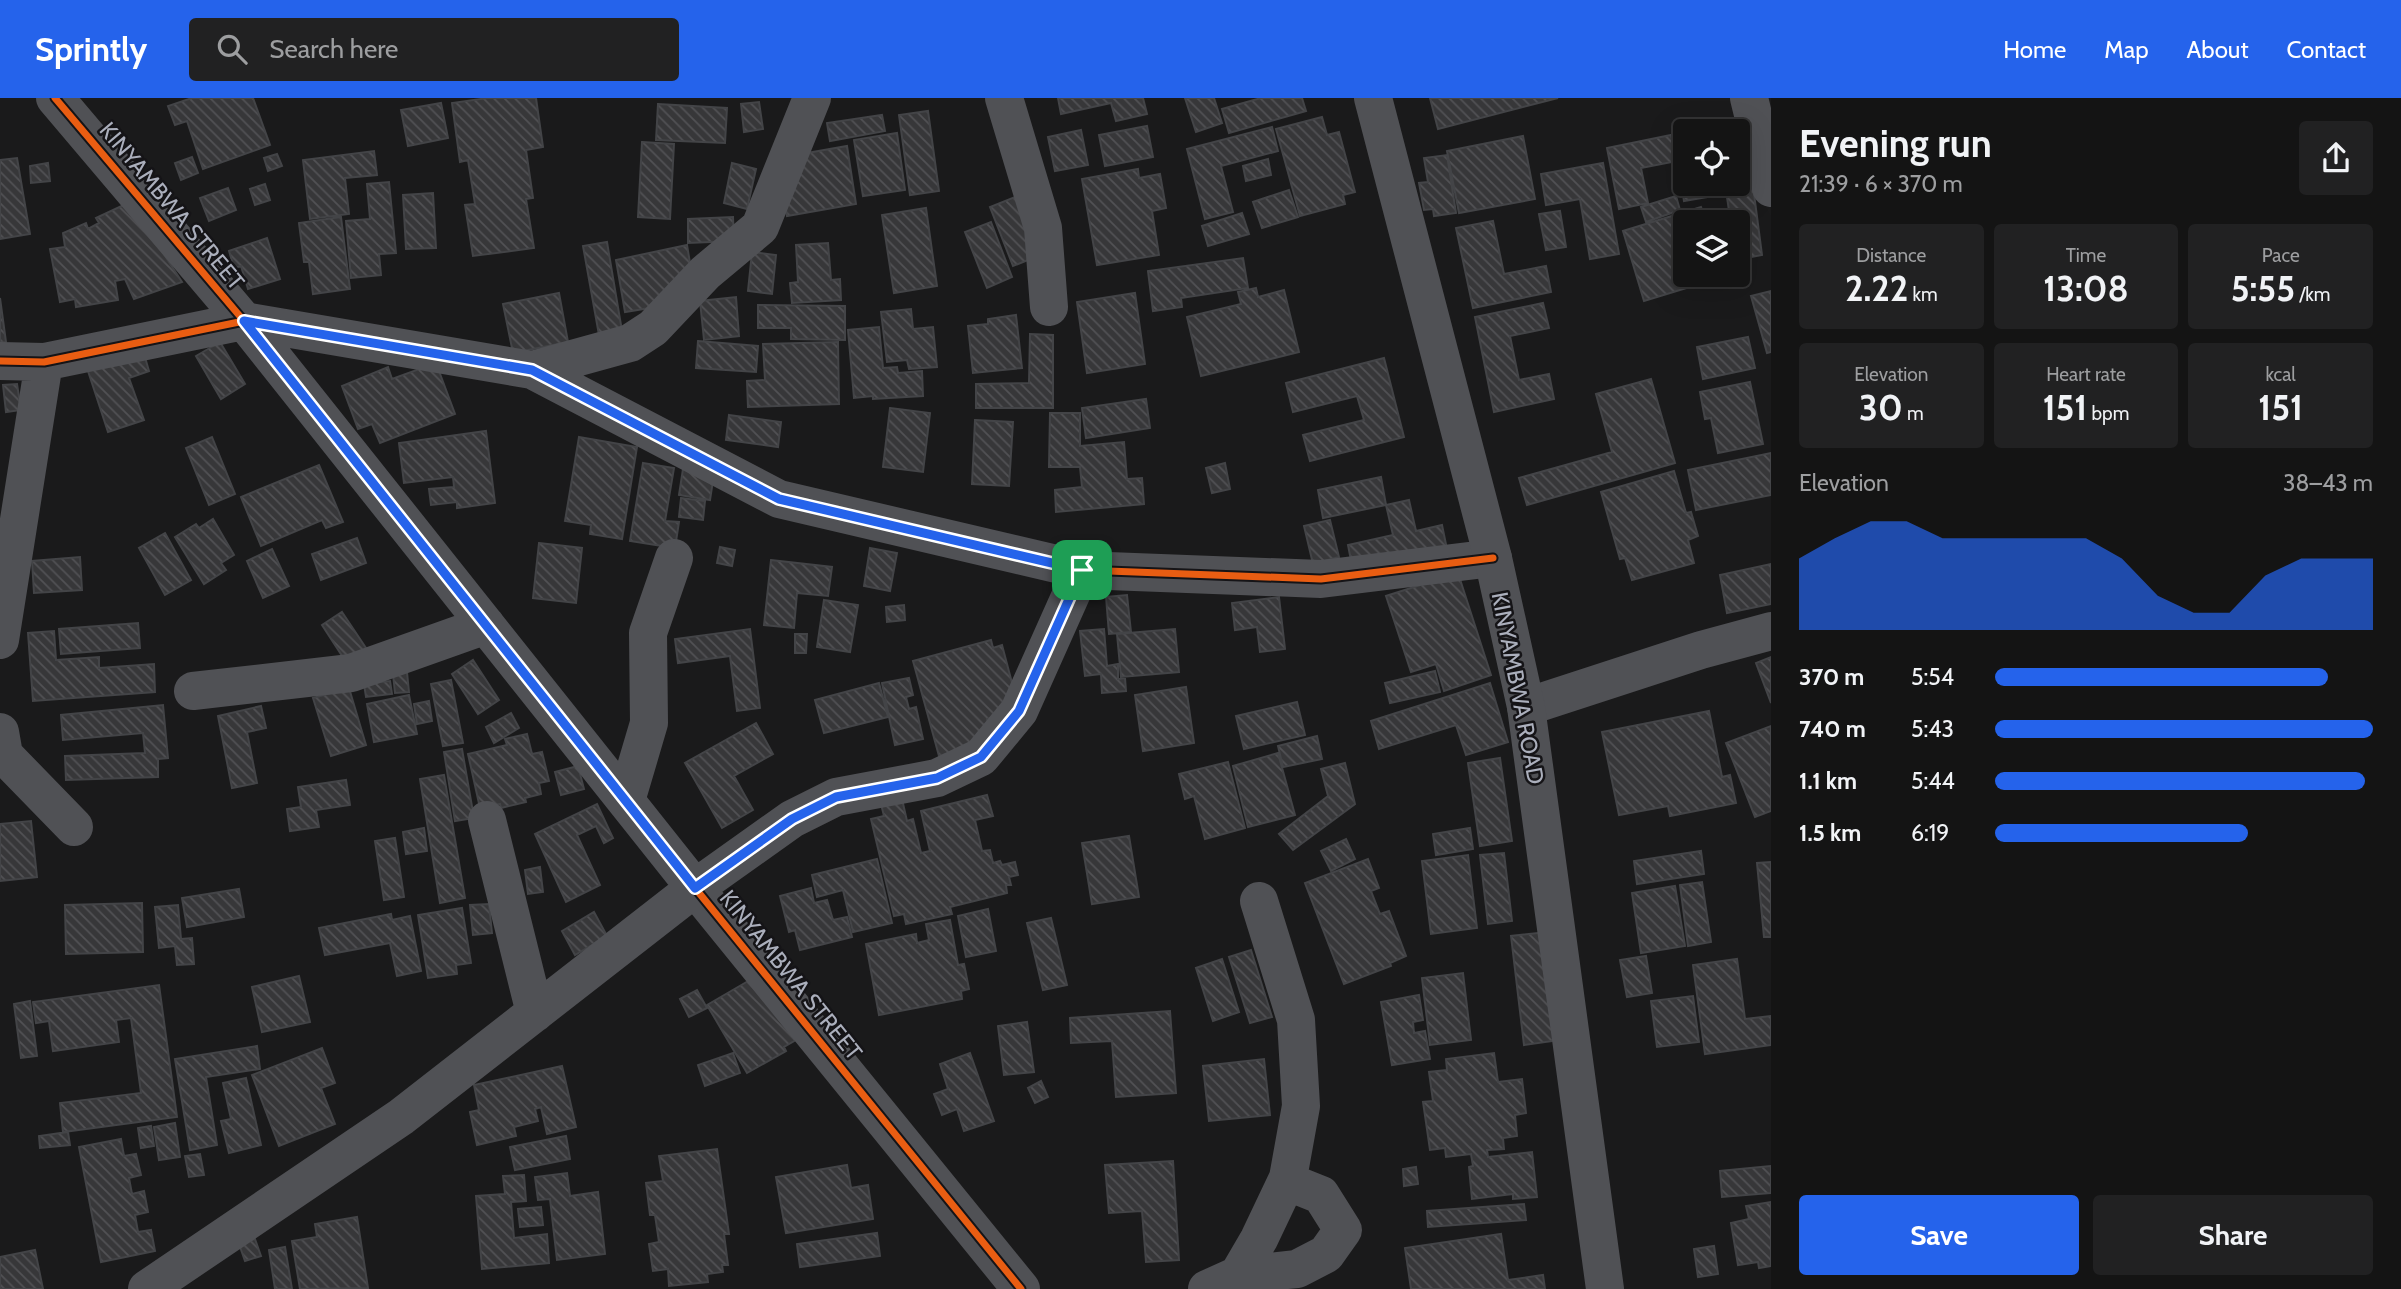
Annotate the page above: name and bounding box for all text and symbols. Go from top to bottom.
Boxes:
search box [189,18,679,81]
text: Sprintly [35,29,147,69]
icon: search [213,30,251,68]
text: Search here [269,33,398,65]
text: Home [2003,35,2066,64]
text: Map [2104,35,2149,64]
text: About [2187,35,2249,64]
text: Contact [2287,35,2366,64]
street label: KINYAMBWA STREET [94,116,250,296]
map controls [1673,119,1750,287]
button: locate [1673,119,1750,196]
text: Evening run [1799,120,1992,167]
button: share [2299,121,2373,195]
text: 21:39 · 6 × 370 m [1799,170,1963,198]
button: layers [1673,210,1750,287]
text: Distance [1856,244,1926,267]
text: Time [2066,244,2106,267]
text: Pace [2262,244,2300,267]
text: 2.22 [1845,267,1908,310]
text: 13:08 [2043,267,2129,310]
text: 5:55 [2231,267,2295,310]
text: km [1908,283,1938,306]
text: /km [2295,283,2331,306]
text: Elevation [1854,363,1928,386]
text: Heart rate [2046,363,2126,386]
text: kcal [2266,363,2296,386]
text: 30 [1859,386,1903,429]
text: 151 [2043,386,2087,429]
text: 151 [2258,386,2303,429]
text: m [1903,402,1924,425]
text: bpm [2087,402,2129,425]
text: Elevation [1799,469,1889,497]
text: 38–43 m [2283,469,2373,497]
pin [1052,540,1112,600]
icon: arrive [1063,551,1101,589]
street label: KINYAMBWA ROAD [1486,589,1550,787]
text: 370 m [1799,663,1864,691]
text: 5:54 [1911,663,1954,691]
text: 740 m [1799,715,1866,743]
text: 5:43 [1911,715,1954,743]
text: 1.1 km [1799,767,1857,795]
text: 5:44 [1911,767,1955,795]
text: 1.5 km [1799,819,1861,847]
text: 6:19 [1911,819,1949,847]
street label: KINYAMBWA STREET [714,884,868,1066]
button: Save [1799,1195,2079,1275]
button: Share [2093,1195,2373,1275]

